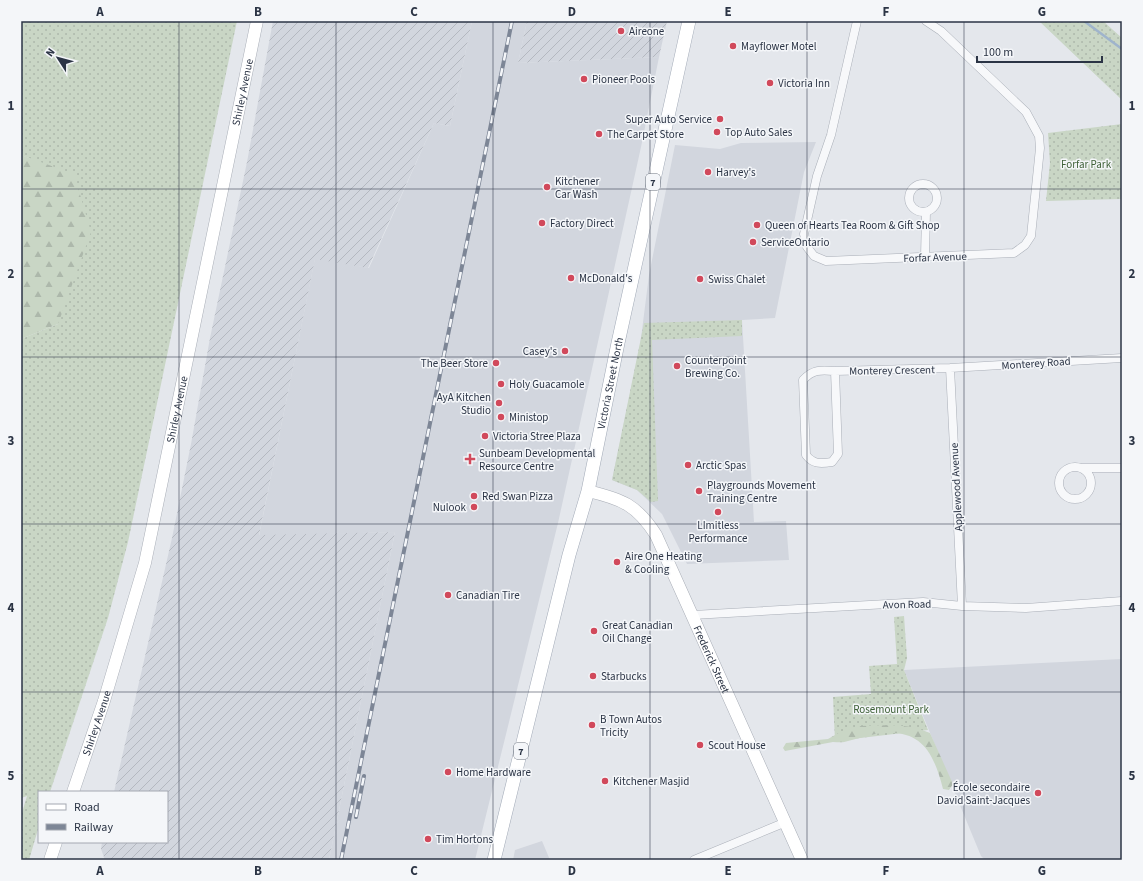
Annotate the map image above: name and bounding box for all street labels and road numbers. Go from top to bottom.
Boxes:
street label: Shirley Avenue [229,57,257,127]
road number: 7 [646,174,660,190]
street label: Forfar Avenue [903,249,968,266]
street label: Victoria Street North [594,336,627,430]
street label: Monterey Road [1001,354,1071,373]
street label: Monterey Crescent [849,362,935,379]
street label: Shirley Avenue [163,374,192,444]
street label: Applewood Avenue [947,442,966,532]
street label: Avon Road [882,597,932,612]
street label: Frederick Street [690,623,733,696]
street label: Shirley Avenue [79,688,115,758]
road number: 7 [514,743,528,759]

